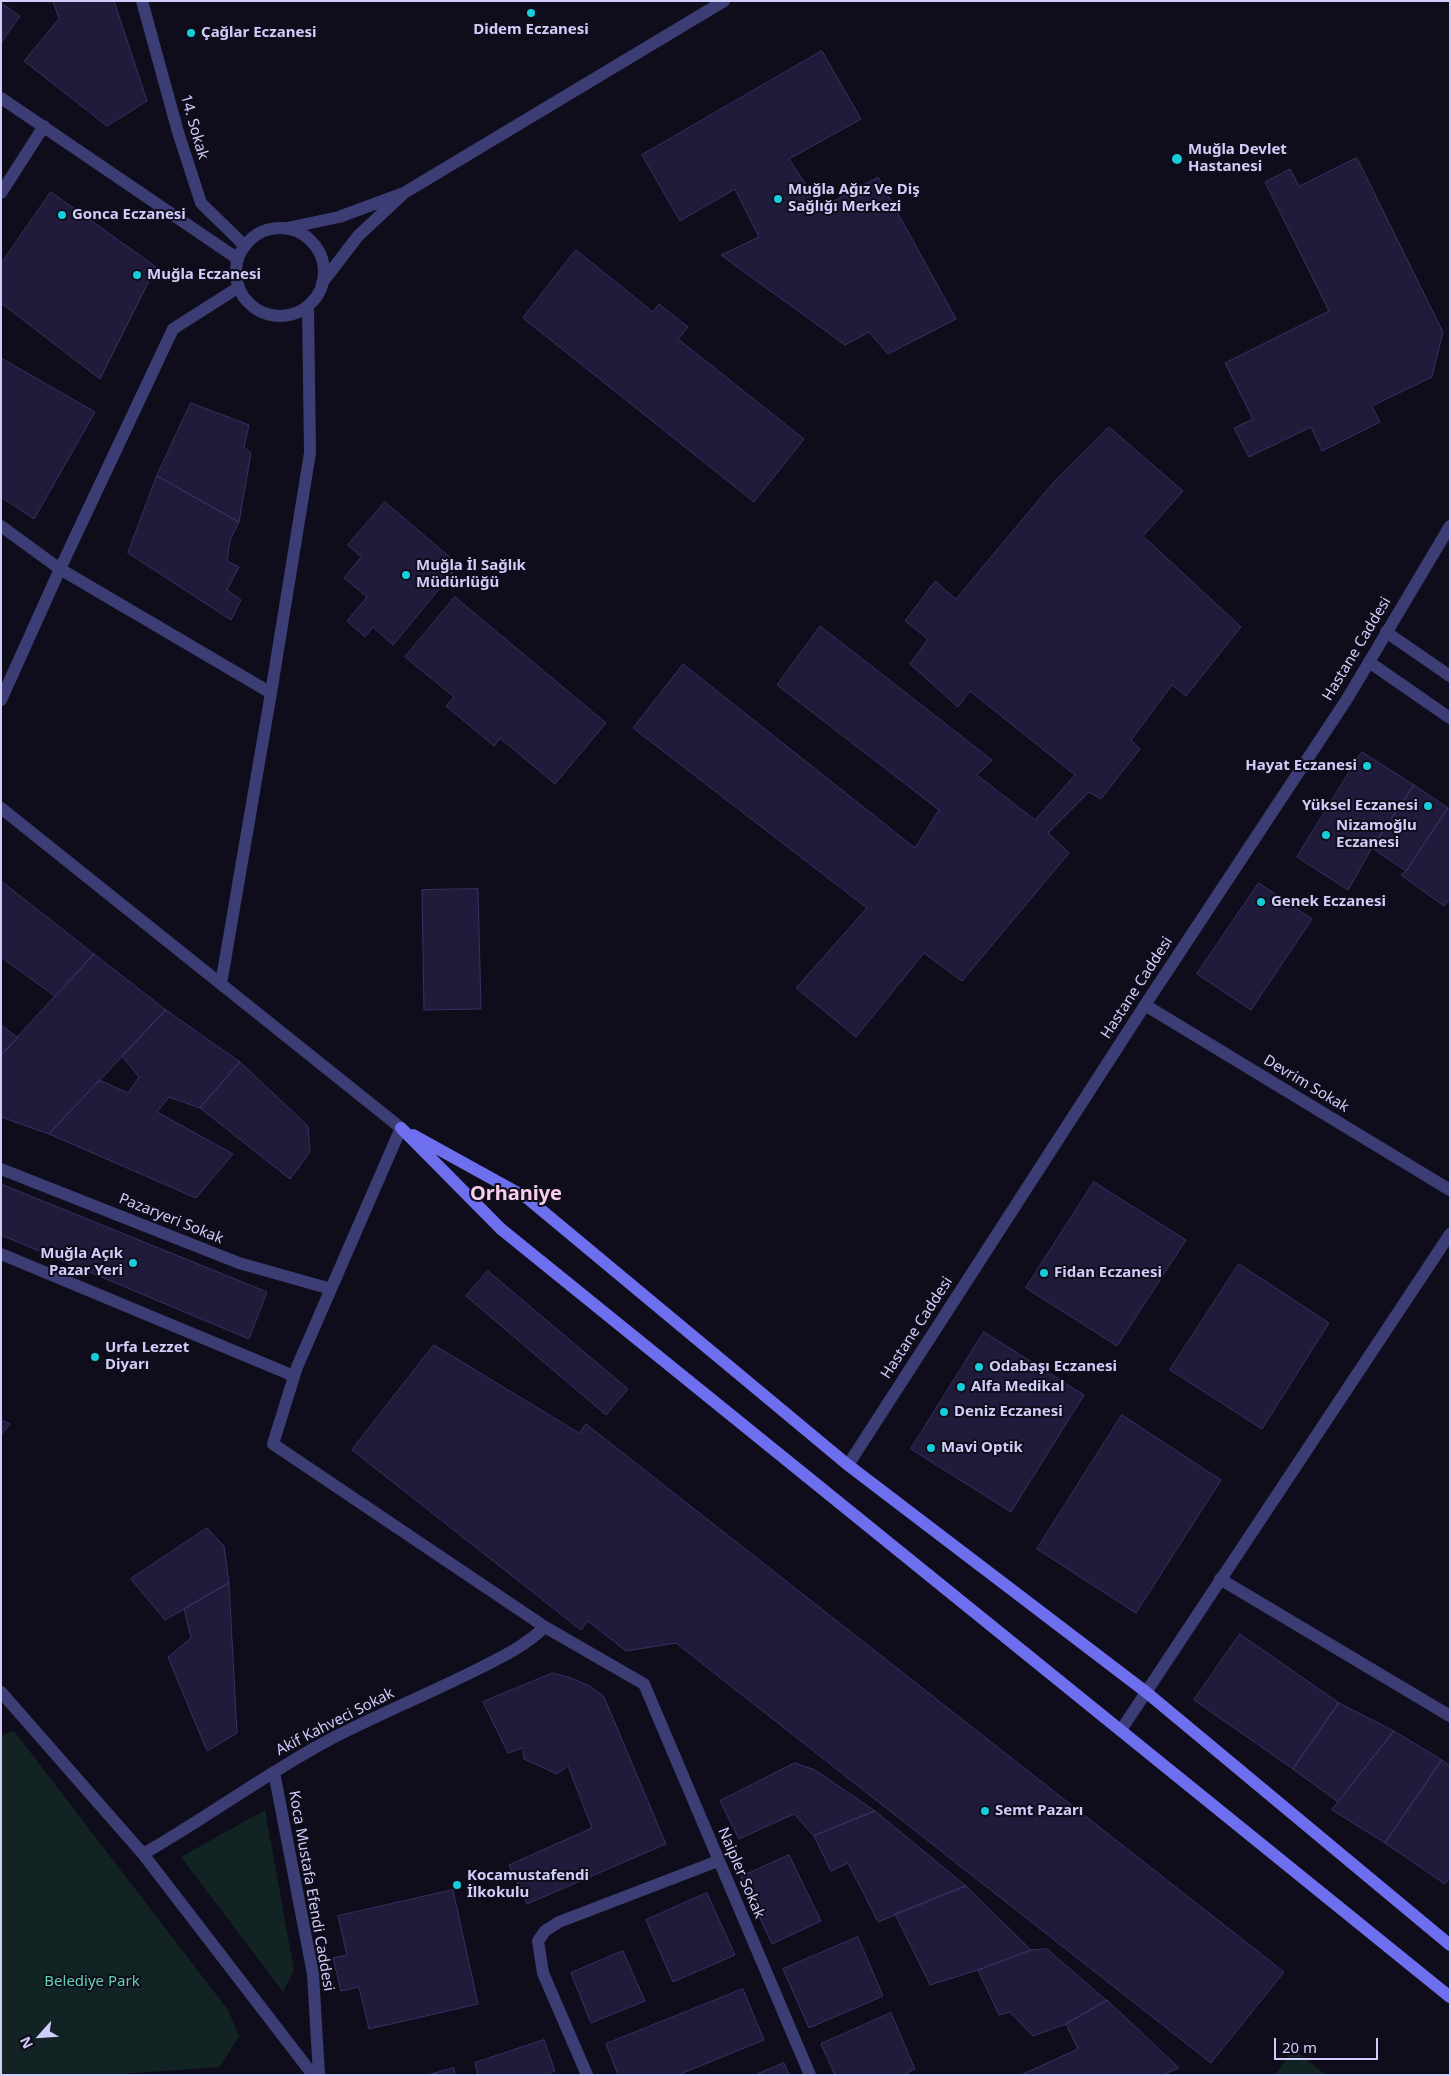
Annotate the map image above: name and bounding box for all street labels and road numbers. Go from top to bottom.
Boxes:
street label: 14. Sokak [176,92,212,162]
street label: Hastane Caddesi [1319,594,1395,704]
street label: Hastane Caddesi [1097,934,1177,1042]
street label: Devrim Sokak [1260,1051,1352,1117]
street label: Pazaryeri Sokak [116,1190,226,1248]
street label: Hastane Caddesi [877,1274,957,1382]
street label: Akif Kahveci Sokak [273,1684,397,1760]
street label: Koca Mustafa Efendi Caddesi [284,1789,338,1993]
street label: Naipler Sokak [714,1825,768,1921]

